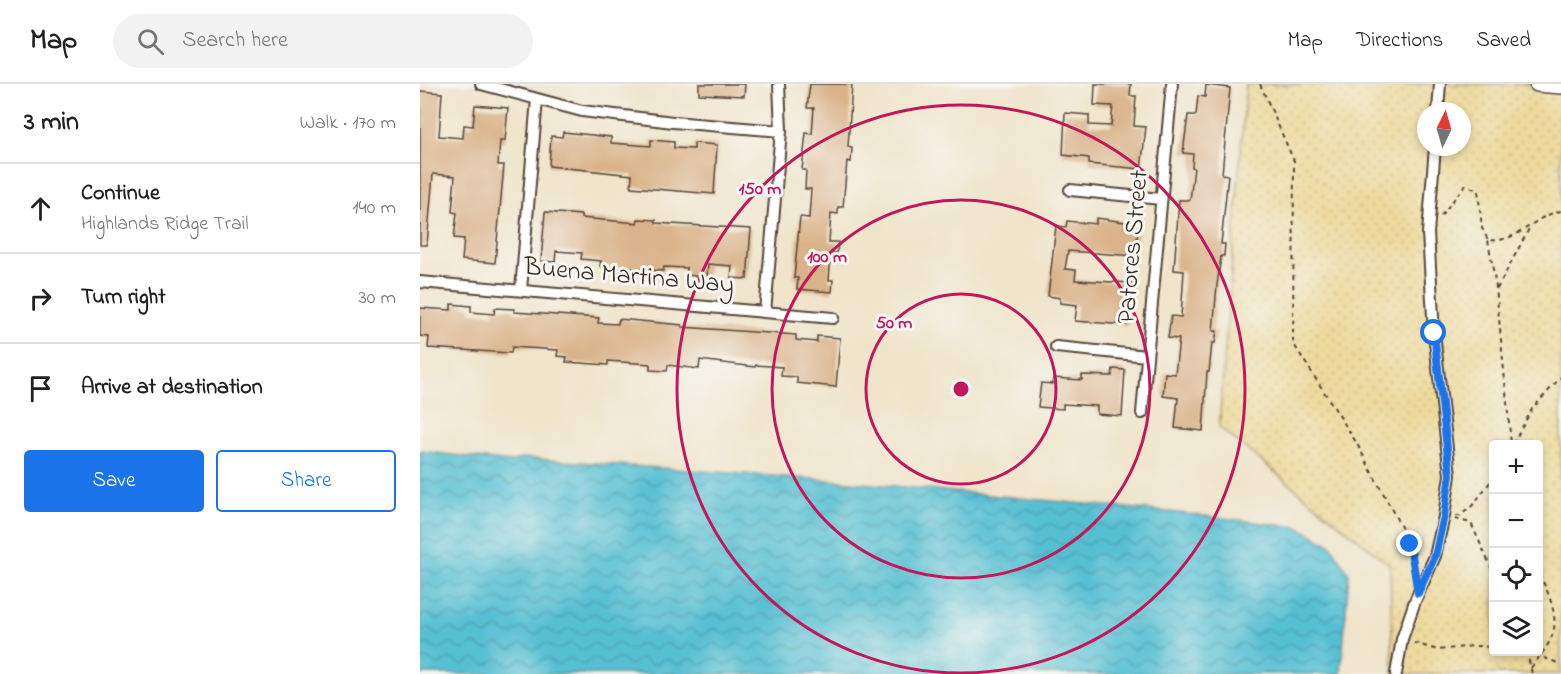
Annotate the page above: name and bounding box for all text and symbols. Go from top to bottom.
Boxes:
search box [113,14,533,68]
text: Map [30,21,77,62]
icon: search [134,25,167,58]
text: Search here [182,25,288,57]
text: Map [1287,26,1323,56]
text: Directions [1356,26,1443,56]
text: Saved [1476,26,1531,56]
north arrow [1417,102,1471,156]
text: 3 min [24,104,79,142]
text: Walk · 170 m [300,109,396,138]
street label: Patores Street [1108,168,1160,326]
text: 150 m [739,177,781,203]
text: Continue [81,178,160,210]
icon: ahead [24,192,57,225]
text: 140 m [352,194,396,223]
text: Highlands Ridge Trail [81,210,249,239]
text: 100 m [807,245,847,271]
street label: Buena Martina Way [521,249,736,305]
icon: right [24,282,57,315]
text: Turn right [81,282,166,314]
text: 30 m [359,284,396,313]
text: 50 m [876,311,912,337]
route start [1420,319,1446,345]
icon: arrive [24,372,57,405]
text: Arrive at destination [81,372,263,404]
centre of rings [951,379,971,399]
map controls [1489,440,1543,656]
button: + [1489,440,1543,494]
button: Save [24,450,204,512]
button: Share [216,450,396,512]
button: − [1489,494,1543,548]
route end [1396,530,1422,556]
button: locate [1489,548,1543,602]
button: layers [1489,602,1543,656]

